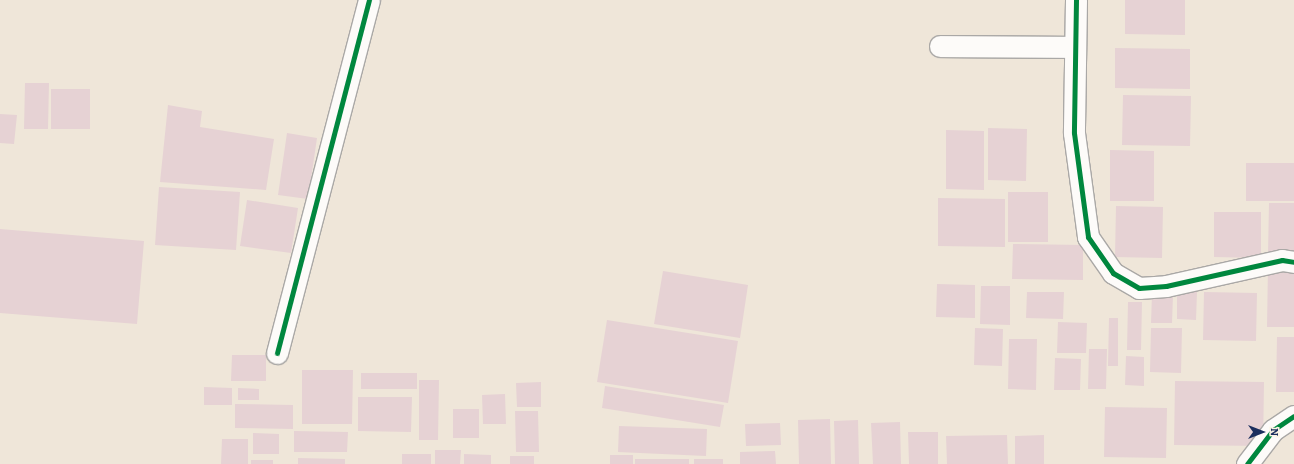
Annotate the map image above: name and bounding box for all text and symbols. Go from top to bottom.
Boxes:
north arrow [1242,412,1282,452]
text: N [1267,428,1282,436]

